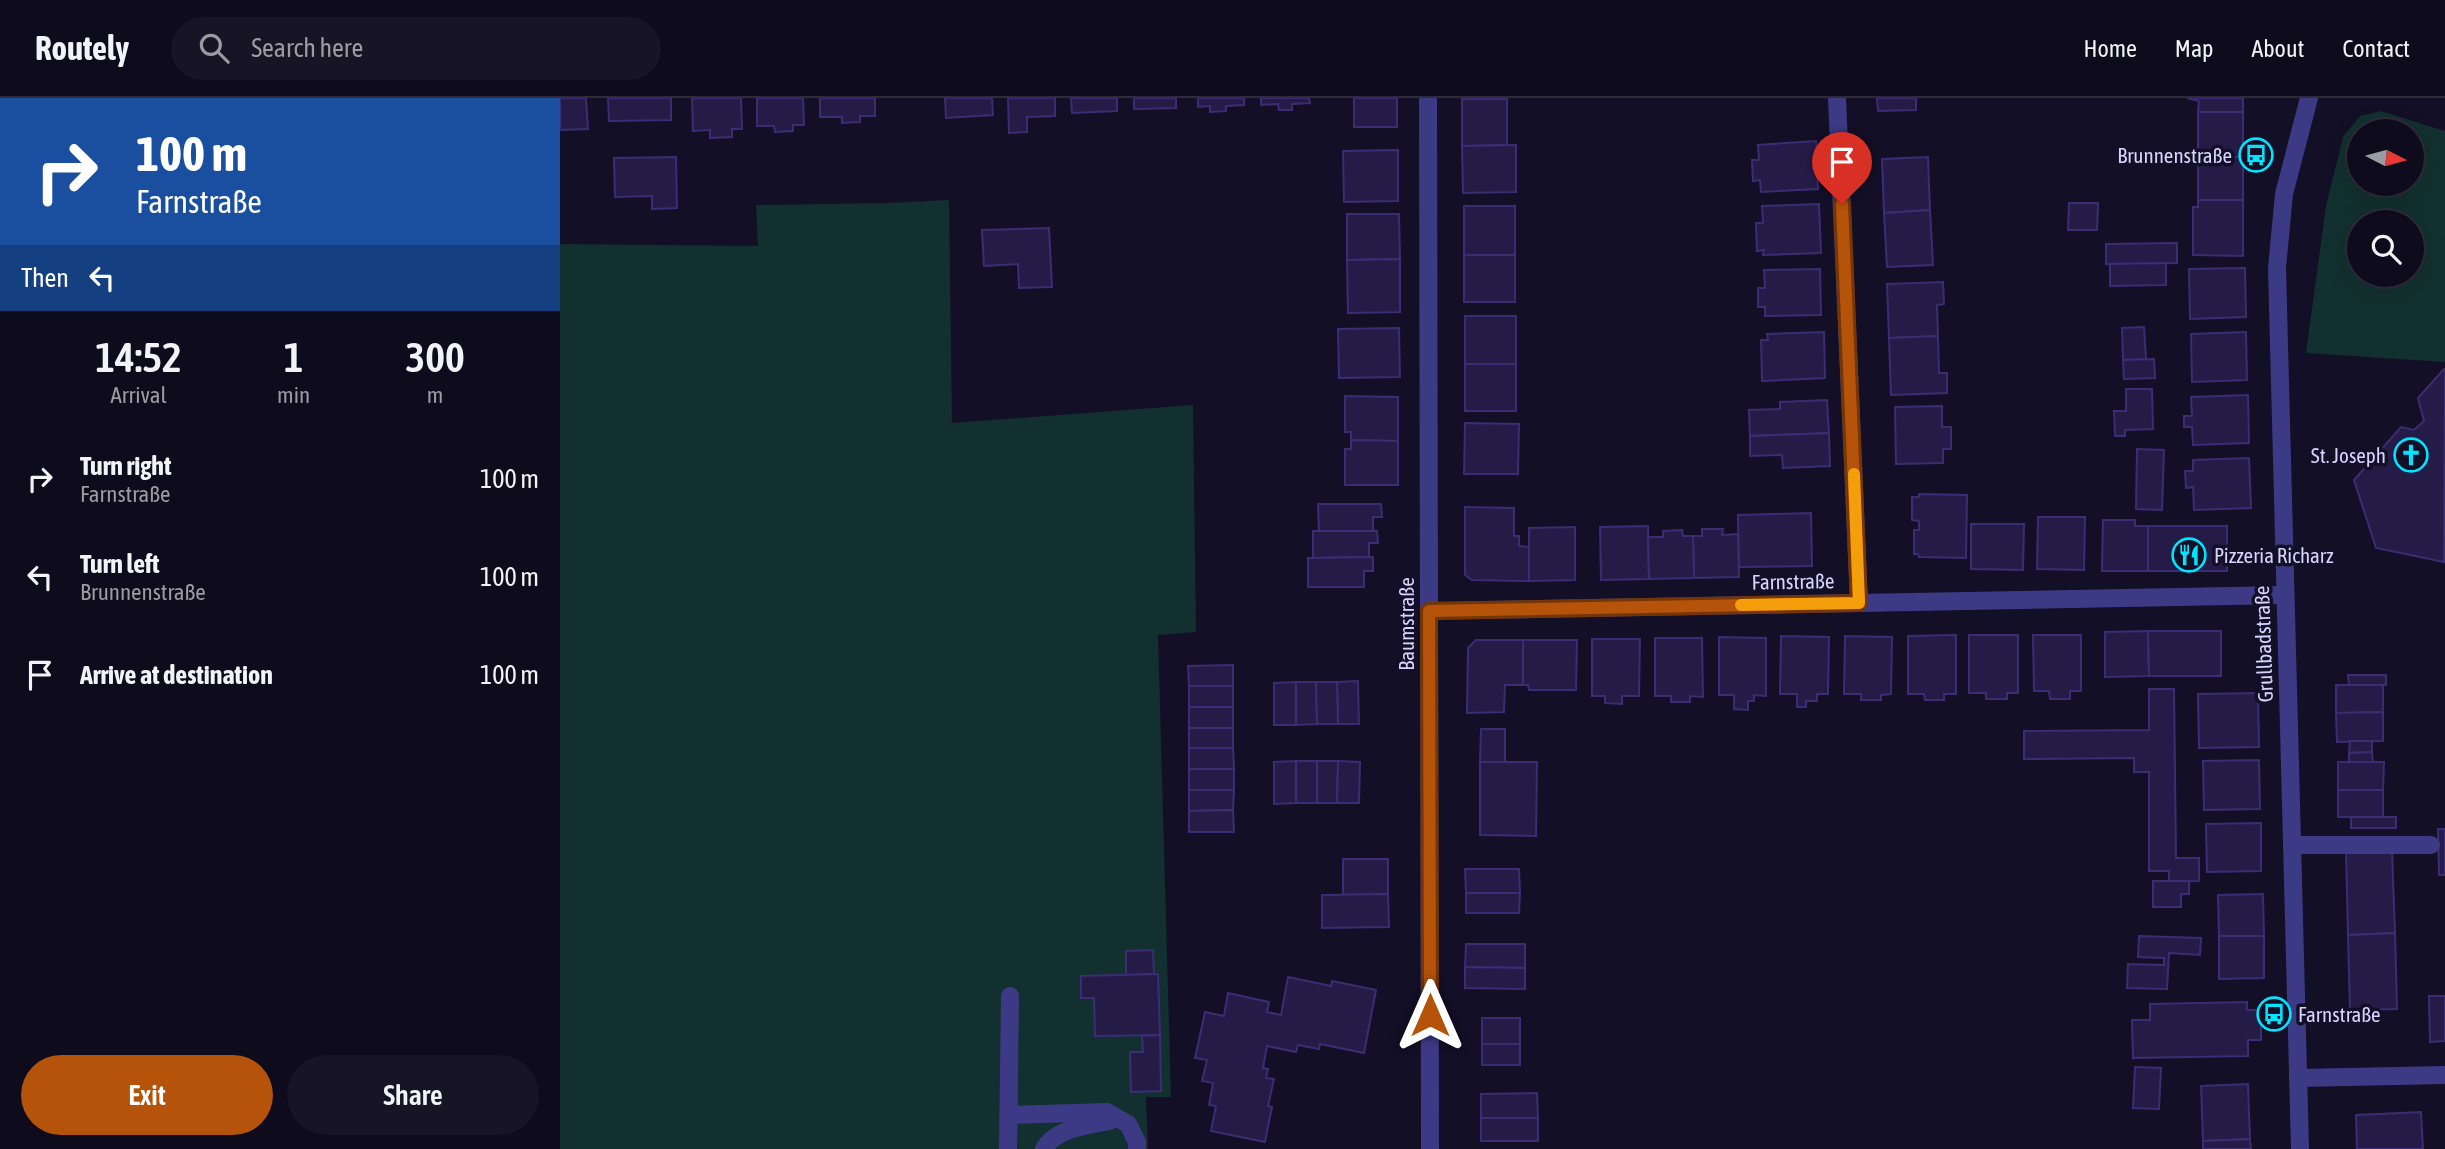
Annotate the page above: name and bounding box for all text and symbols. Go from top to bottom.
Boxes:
search box [171,17,661,80]
text: Routely [35,29,129,67]
icon: search [195,29,233,67]
text: Search here [251,33,363,63]
text: Home [2083,35,2137,62]
text: Map [2175,35,2213,62]
text: About [2251,35,2304,62]
text: Contact [2342,35,2410,62]
north arrow [2347,119,2424,196]
map controls [2347,119,2424,287]
text: 100 m [136,125,247,181]
icon: right [21,126,112,217]
pin [1812,132,1872,204]
bus stop icon: Brunnenstraße [2237,136,2275,174]
icon: arrive [1823,143,1861,181]
place label: Brunnenstraße [2117,143,2232,167]
text: Farnstraße [136,183,262,220]
button: search [2347,210,2424,287]
icon: left [83,259,121,297]
text: Then [21,263,69,293]
text: 14:52 [95,333,182,381]
text: 1 [284,333,303,381]
text: 300 [405,333,465,381]
text: Arrival [110,382,167,408]
text: min [277,382,310,408]
text: m [427,382,443,408]
church icon: St. Joseph [2392,436,2430,474]
place label: St. Joseph [2311,443,2386,467]
text: Turn right [80,451,171,481]
icon: right [21,460,59,498]
text: 100 m [480,464,539,494]
text: Farnstraße [80,481,170,507]
restaurant icon: Pizzeria Richarz [2170,536,2208,574]
place label: Pizzeria Richarz [2214,543,2334,567]
text: Turn left [80,549,160,579]
icon: left [21,558,59,596]
text: 100 m [480,562,539,592]
street label: Farnstraße [1751,568,1835,594]
street label: Baumstraße [1394,577,1418,671]
text: Brunnenstraße [80,579,206,605]
street label: Grullbadstraße [2249,585,2277,703]
icon: arrive [21,656,59,694]
text: Arrive at destination [80,660,273,690]
text: 100 m [480,660,539,690]
position arrow [1393,978,1467,1052]
bus stop icon: Farnstraße [2255,995,2293,1033]
place label: Farnstraße [2298,1002,2381,1026]
button: Exit [21,1055,273,1135]
button: Share [287,1055,539,1135]

